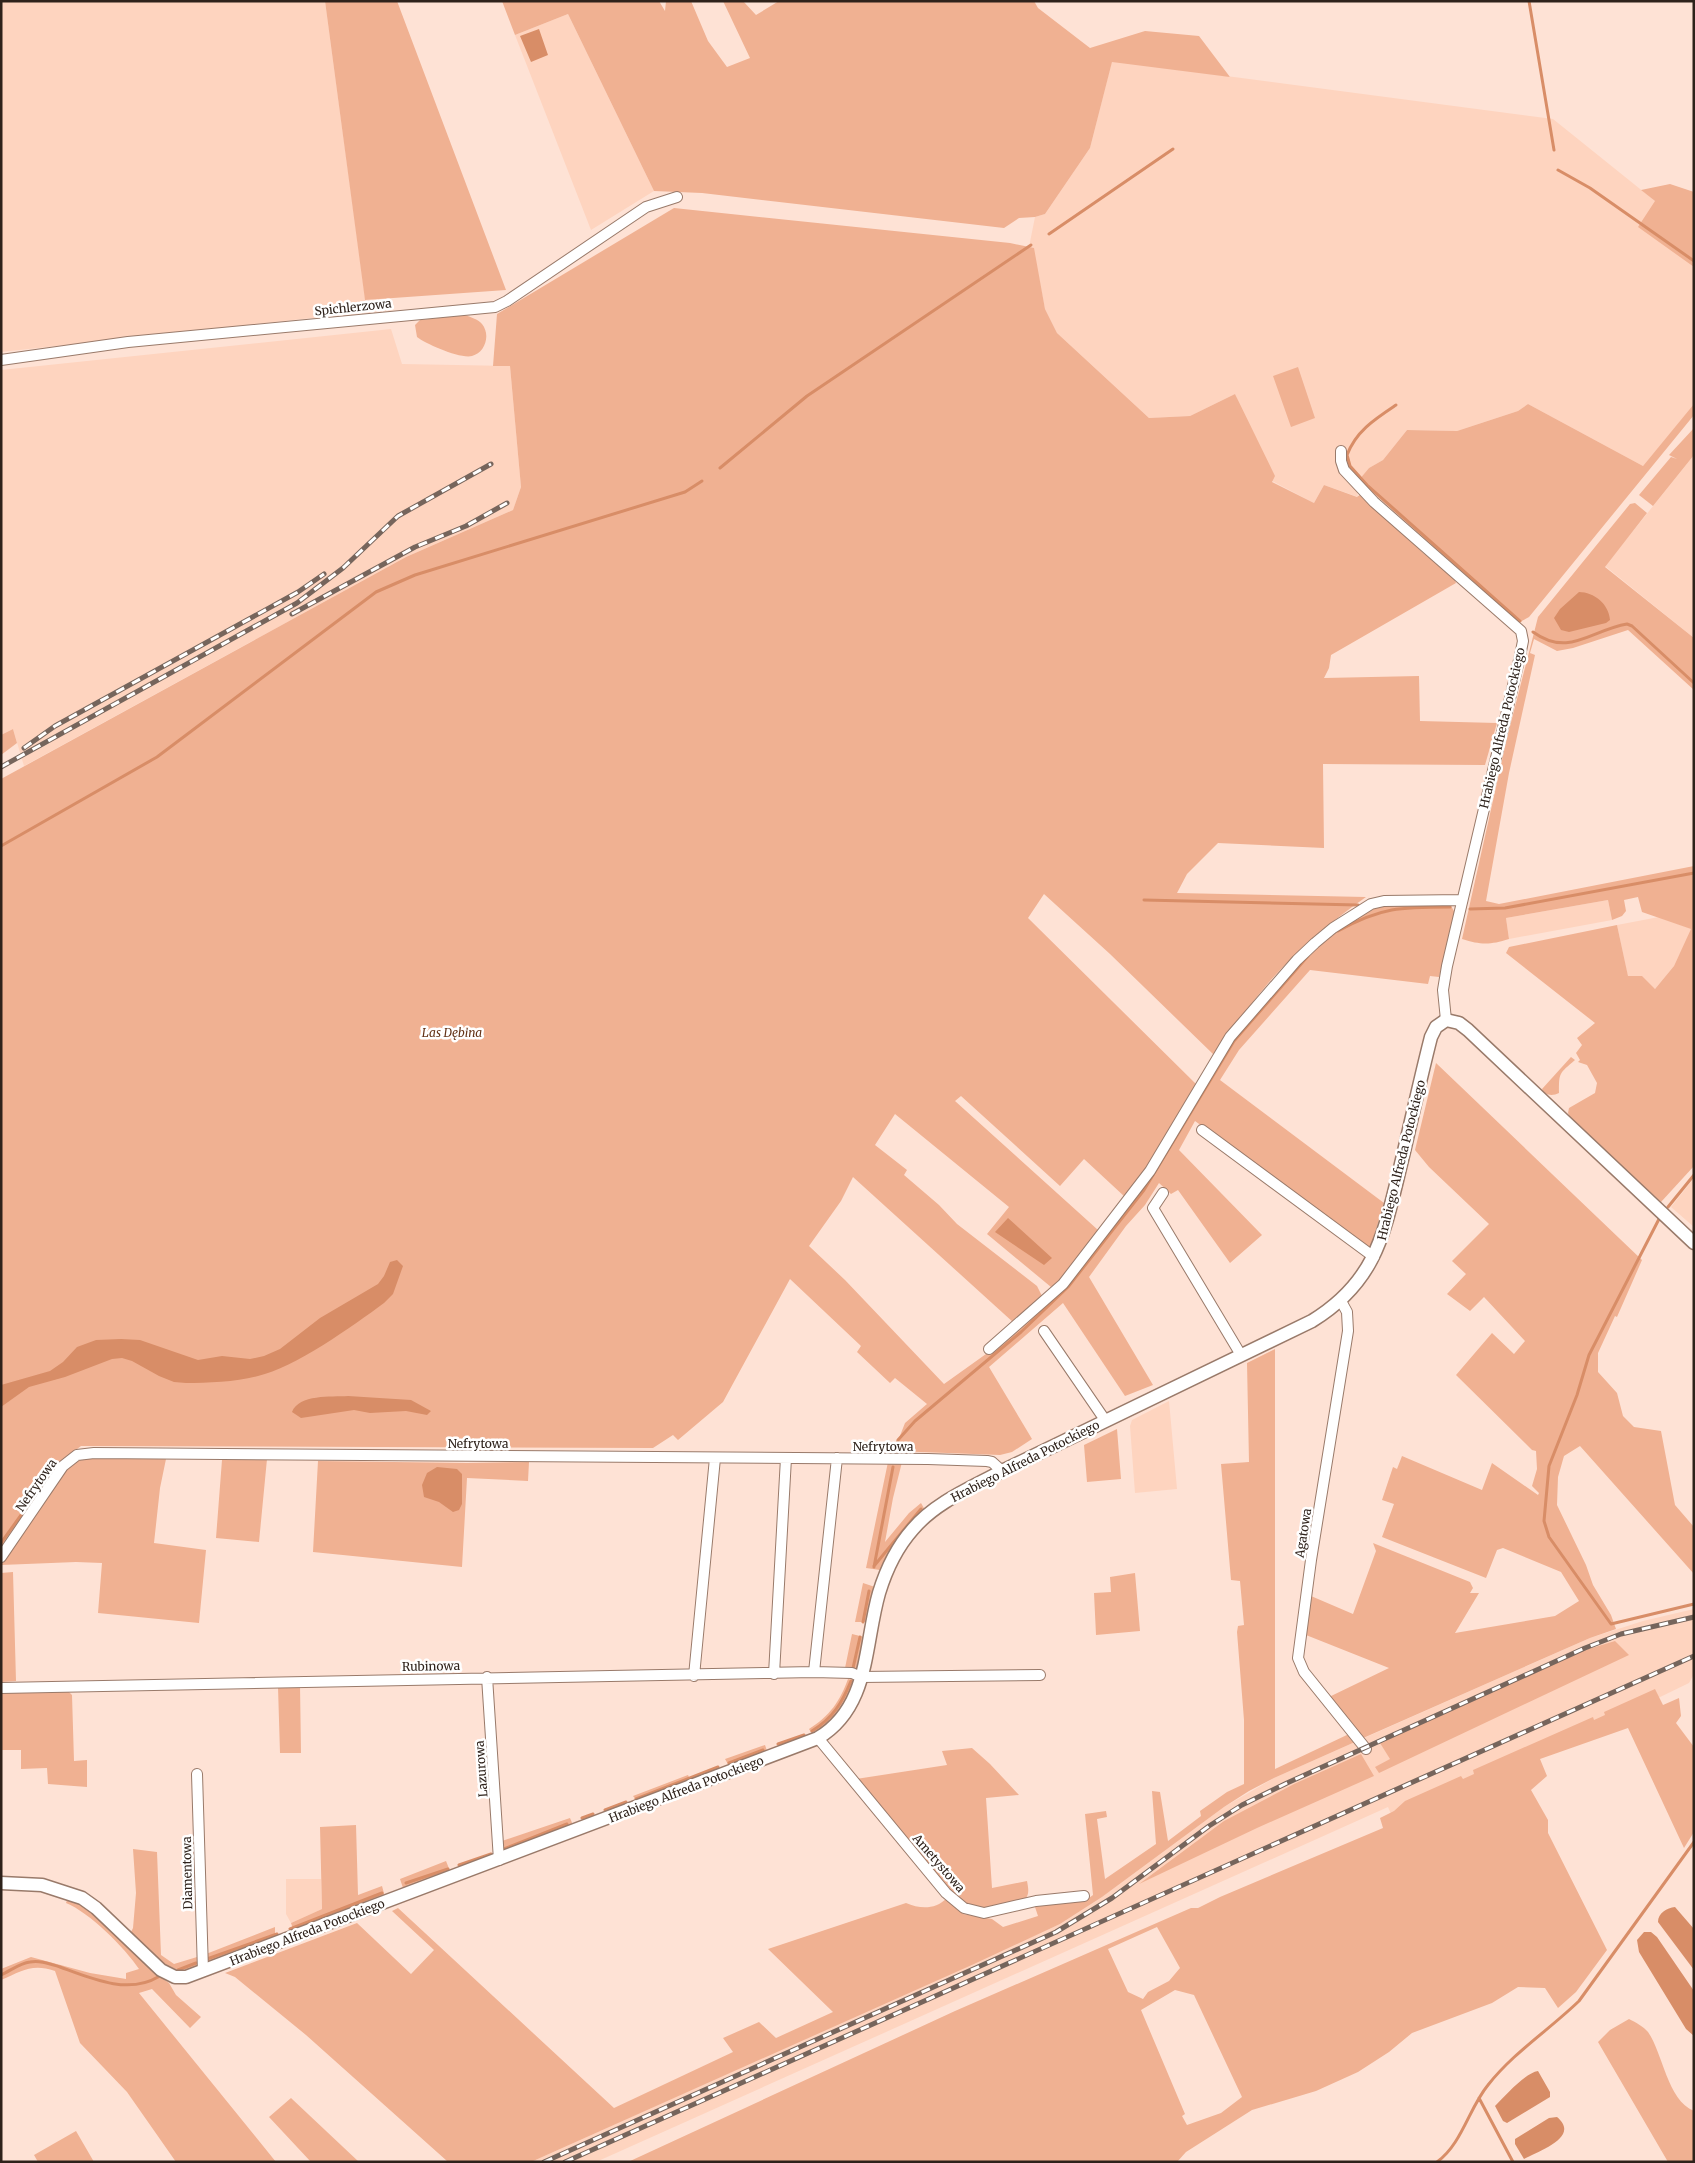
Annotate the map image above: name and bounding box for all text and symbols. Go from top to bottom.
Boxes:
street label: Spichlerzowa [314,295,393,318]
street label: Hrabiego Alfreda Potockiego [1476,646,1528,810]
park label: Las Dębina [422,1025,482,1040]
street label: Hrabiego Alfreda Potockiego [1374,1078,1428,1242]
street label: Hrabiego Alfreda Potockiego [948,1417,1102,1505]
street label: Nefrytowa [448,1436,509,1451]
street label: Nefrytowa [853,1439,914,1454]
street label: Nefrytowa [12,1455,60,1514]
street label: Agatowa [1292,1507,1314,1560]
street label: Rubinowa [402,1658,461,1674]
street label: Lazurowa [471,1740,490,1798]
street label: Hrabiego Alfreda Potockiego [606,1752,766,1826]
street label: Ametystowa [909,1830,969,1896]
street label: Diamentowa [179,1836,195,1910]
street label: Hrabiego Alfreda Potockiego [227,1895,387,1969]

